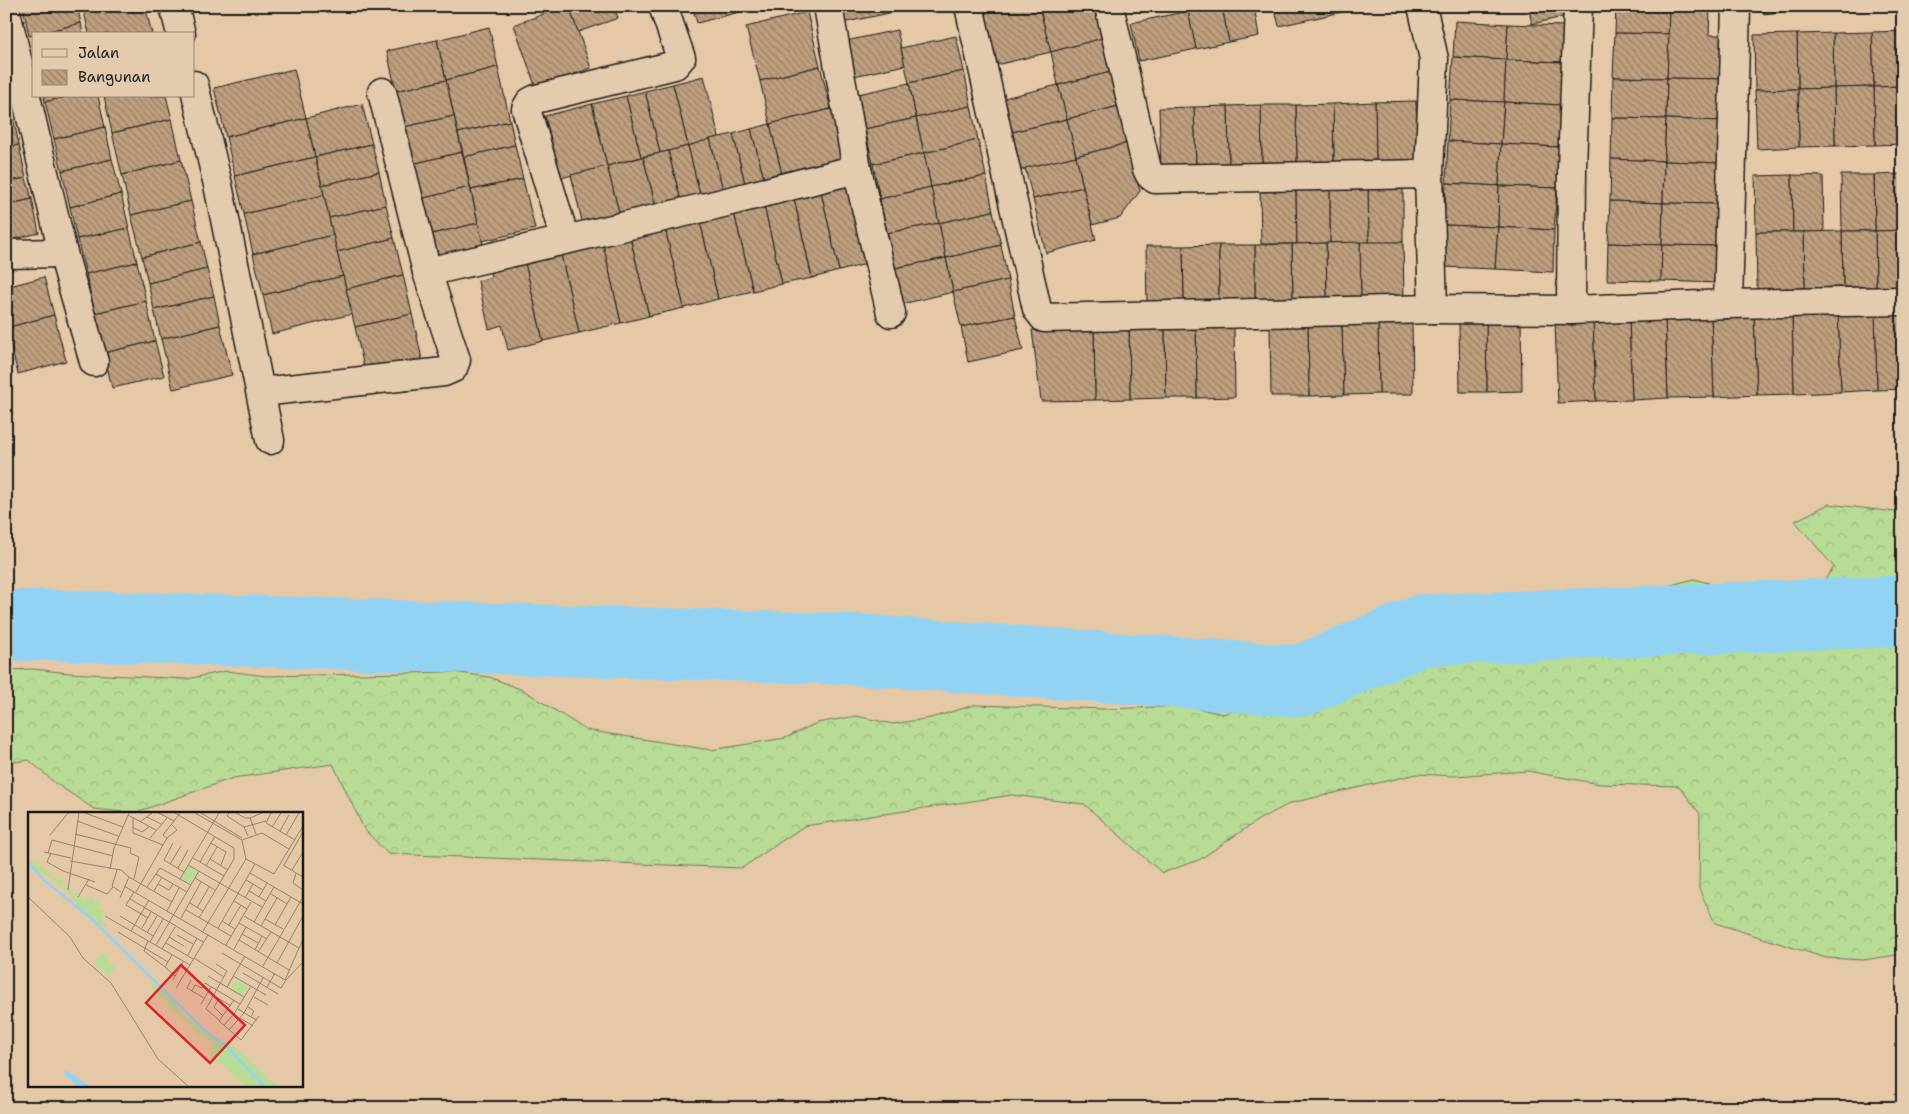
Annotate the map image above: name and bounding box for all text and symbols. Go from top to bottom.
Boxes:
legend [32,32,195,98]
text: Jalan [78,43,119,63]
text: Bangunan [78,67,150,87]
inset map [28,812,302,1086]

